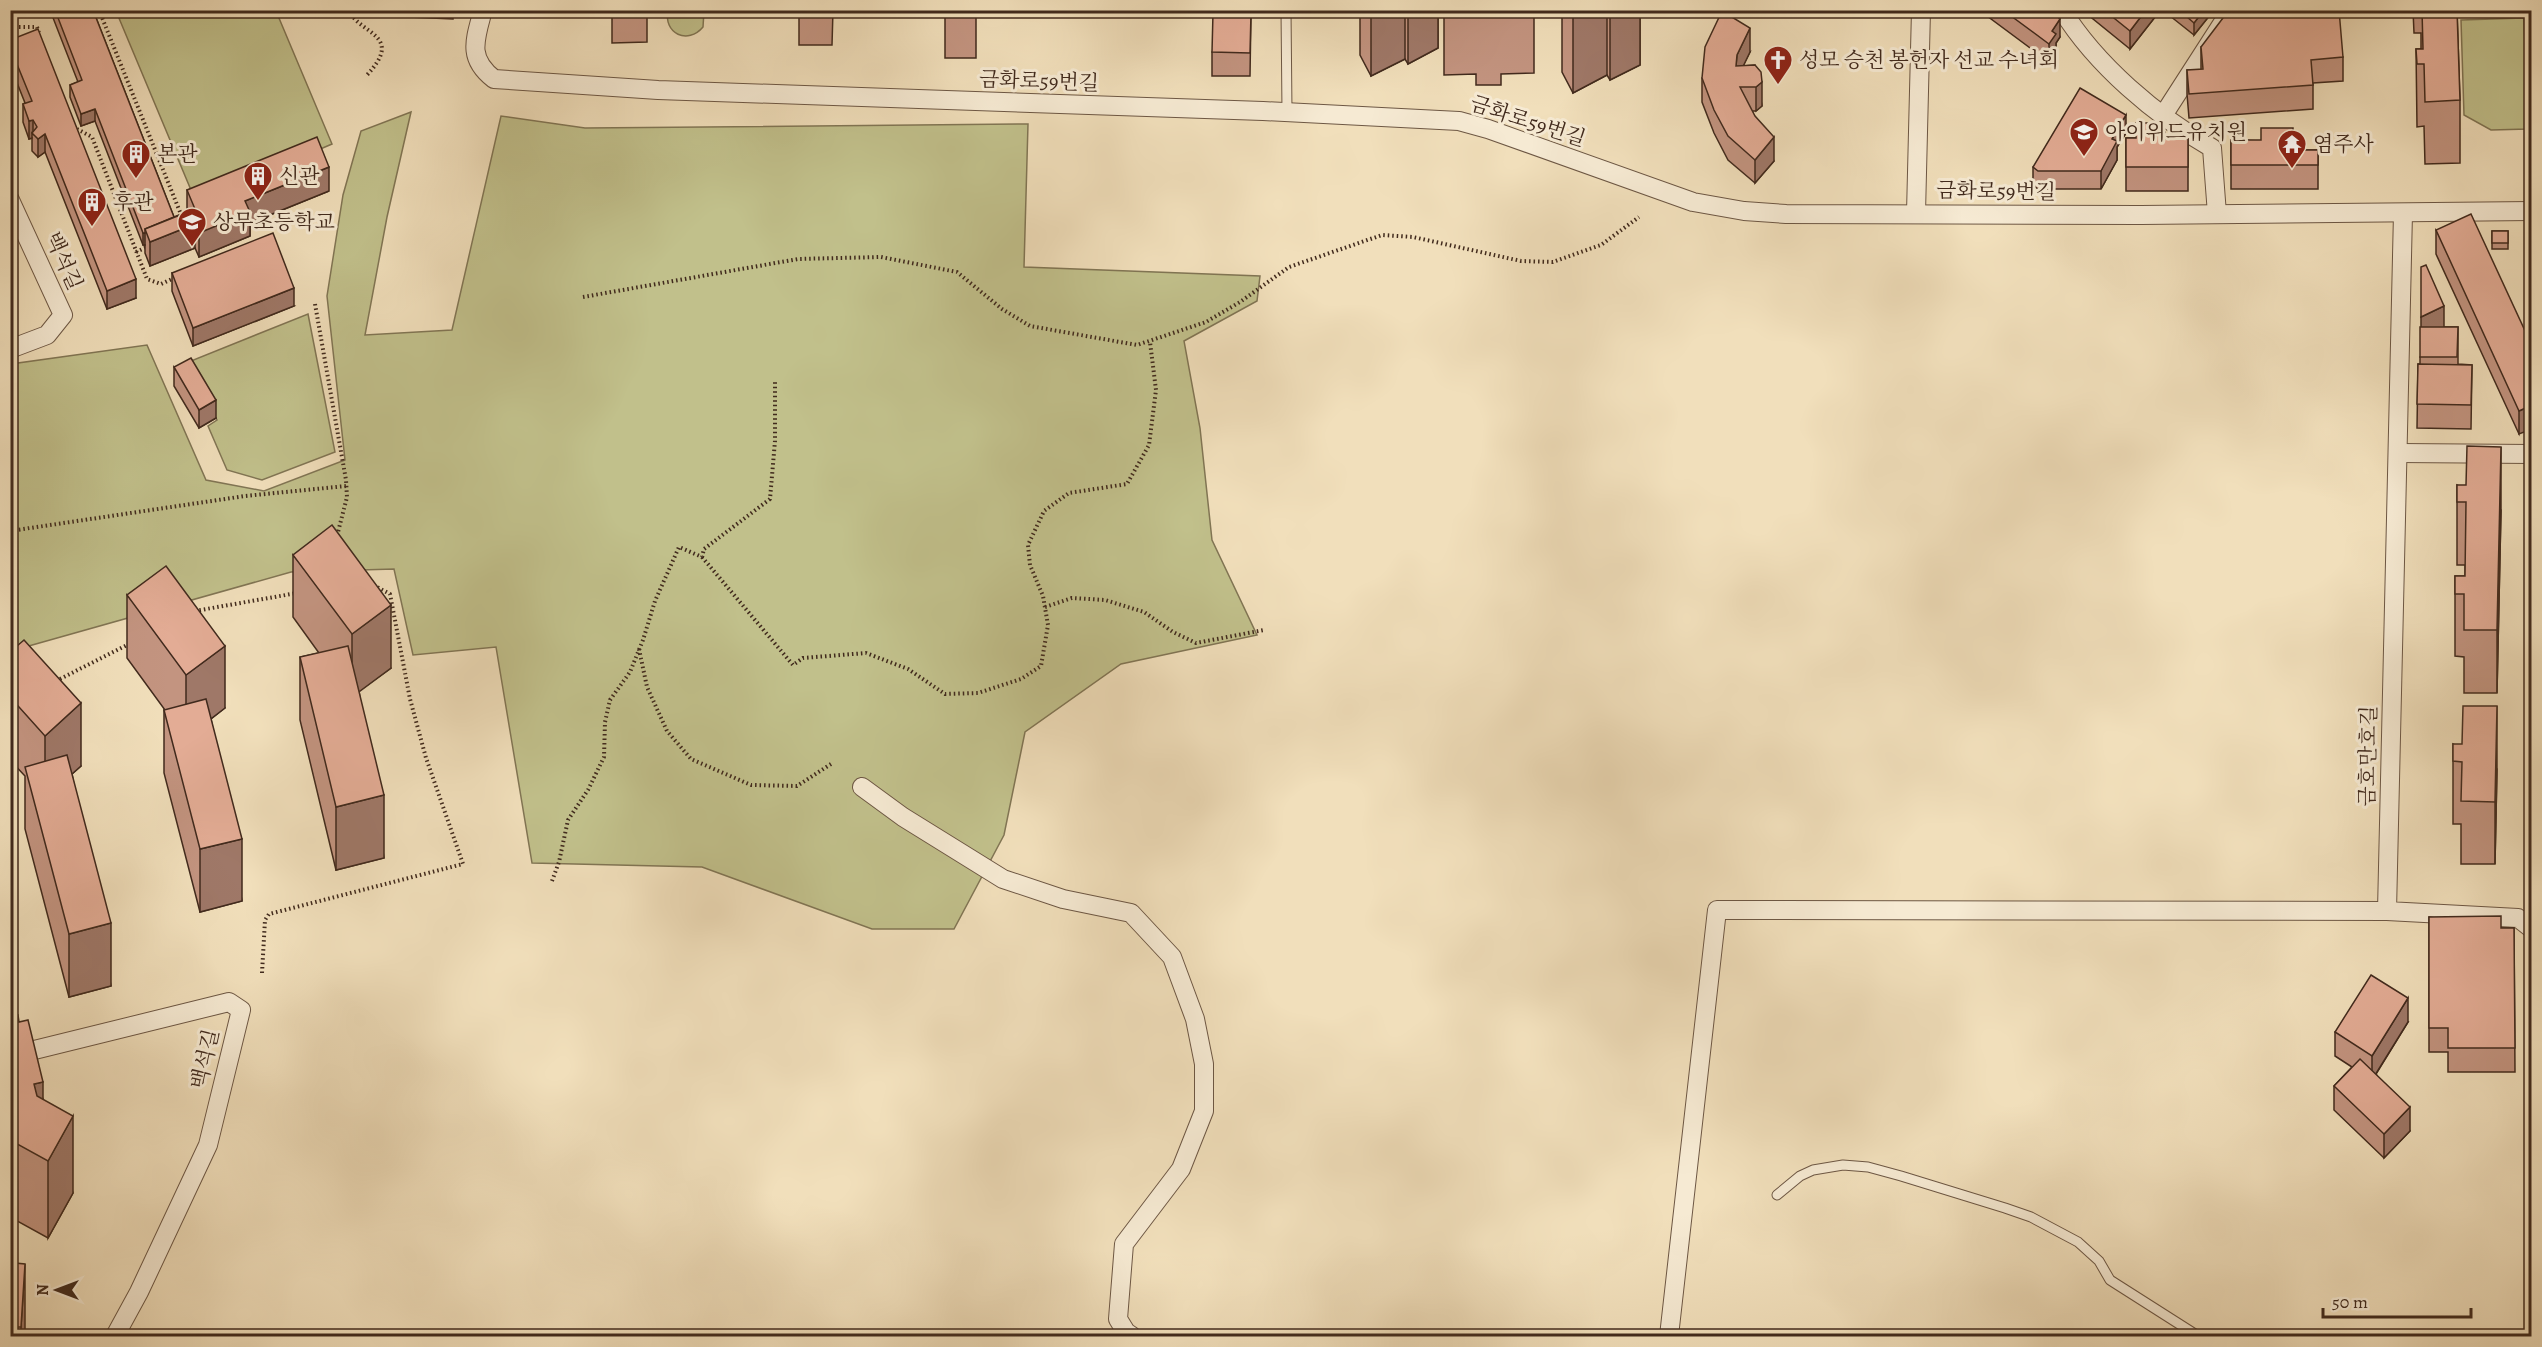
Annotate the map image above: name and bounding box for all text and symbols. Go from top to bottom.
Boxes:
church icon: 성모 승천 봉헌자 선교 수녀회 [1762,44,1794,86]
place label: 성모 승천 봉헌자 선교 수녀회 [1799,46,2059,74]
street label: 금화로59번길 [979,65,1099,97]
street label: 금화로59번길 [1467,89,1589,153]
school or university icon: 아이위드유치원 [2068,116,2100,158]
place label: 아이위드유치원 [2105,118,2247,146]
temple icon: 염주사 [2276,128,2308,170]
place label: 염주사 [2313,130,2375,158]
building icon: 본관 [120,138,152,180]
place label: 본관 [157,140,198,168]
building icon: 신관 [242,160,274,202]
place label: 신관 [279,162,320,190]
street label: 금화로59번길 [1936,176,2056,206]
building icon: 후관 [76,186,108,228]
place label: 후관 [113,188,154,216]
school or university icon: 상무초등학교 [176,206,208,248]
place label: 상무초등학교 [213,208,335,236]
street label: 백석길 [39,228,89,294]
street label: 금호만호길 [2353,705,2383,807]
street label: 백석길 [185,1026,225,1092]
north arrow [27,1260,87,1320]
scale bar [2323,1281,2472,1319]
text: N [32,1284,54,1296]
text: 50 m [2332,1290,2368,1314]

